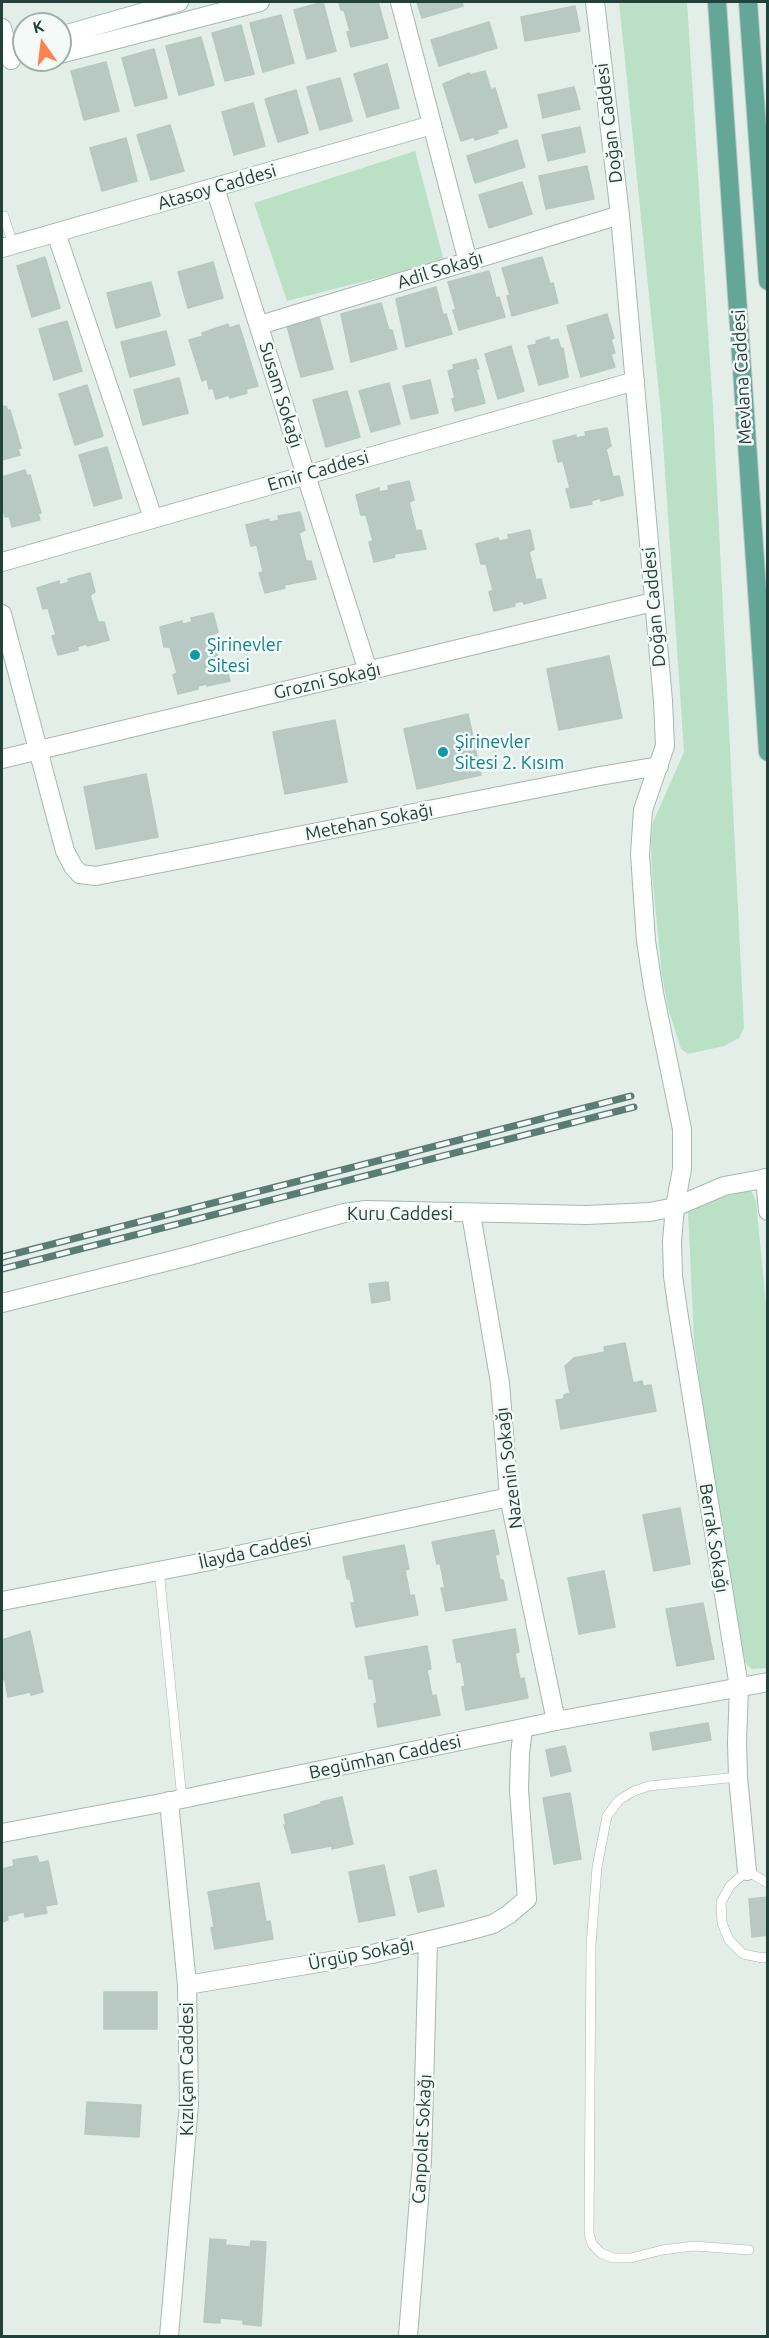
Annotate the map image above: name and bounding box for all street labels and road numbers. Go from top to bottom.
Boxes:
street label: Doğan Caddesi [591,62,627,184]
street label: Atasoy Caddesi [155,160,279,214]
street label: Adil Sokağı [395,247,485,293]
street label: Mevlana Caddesi [728,309,756,445]
street label: Susam Sokağı [255,340,307,450]
street label: Emir Caddesi [265,446,371,496]
street label: Doğan Caddesi [638,546,670,668]
street label: Grozni Sokağı [271,658,383,704]
street label: Metehan Sokağı [303,799,435,845]
street label: Kuru Caddesi [347,1203,453,1225]
street label: Nazenin Sokağı [491,1406,527,1530]
street label: Berrak Sokağı [695,1482,733,1594]
street label: İlayda Caddesi [197,1529,313,1573]
street label: Begümhan Caddesi [307,1730,463,1784]
street label: Ürgüp Sokağı [306,1933,416,1975]
street label: Kızılçam Caddesi [176,2002,198,2136]
street label: Canpolat Sokağı [408,2074,436,2204]

